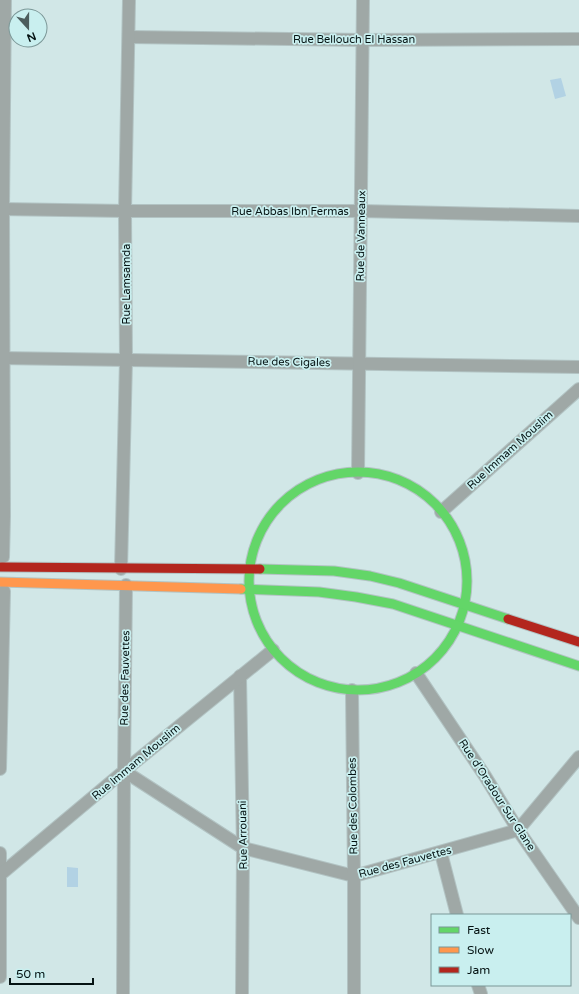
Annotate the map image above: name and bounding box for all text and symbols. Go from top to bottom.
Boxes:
north arrow [8,8,48,48]
text: N [25,29,38,45]
street label: Rue Bellouch El Hassan [293,33,415,46]
street label: Rue de Vanneaux [354,190,368,282]
street label: Rue Abbas Ibn Fermas [231,205,349,218]
street label: Rue Lamsamda [120,244,133,324]
street label: Rue des Cigales [248,355,330,369]
street label: Rue Immam Mouslim [465,408,555,492]
street label: Rue des Fauvettes [118,630,132,726]
street label: Rue Immam Mouslim [89,721,183,803]
street label: Rue d'Oradour Sur Glane [456,737,538,853]
street label: Rue des Colombes [346,757,360,855]
street label: Rue Arrouani [236,800,250,870]
street label: Rue des Fauvettes [357,843,453,881]
legend [431,914,571,986]
text: Fast [467,923,491,937]
text: Slow [467,943,494,957]
scale bar [10,960,93,986]
text: Jam [467,963,490,977]
text: 50 m [16,967,45,981]

